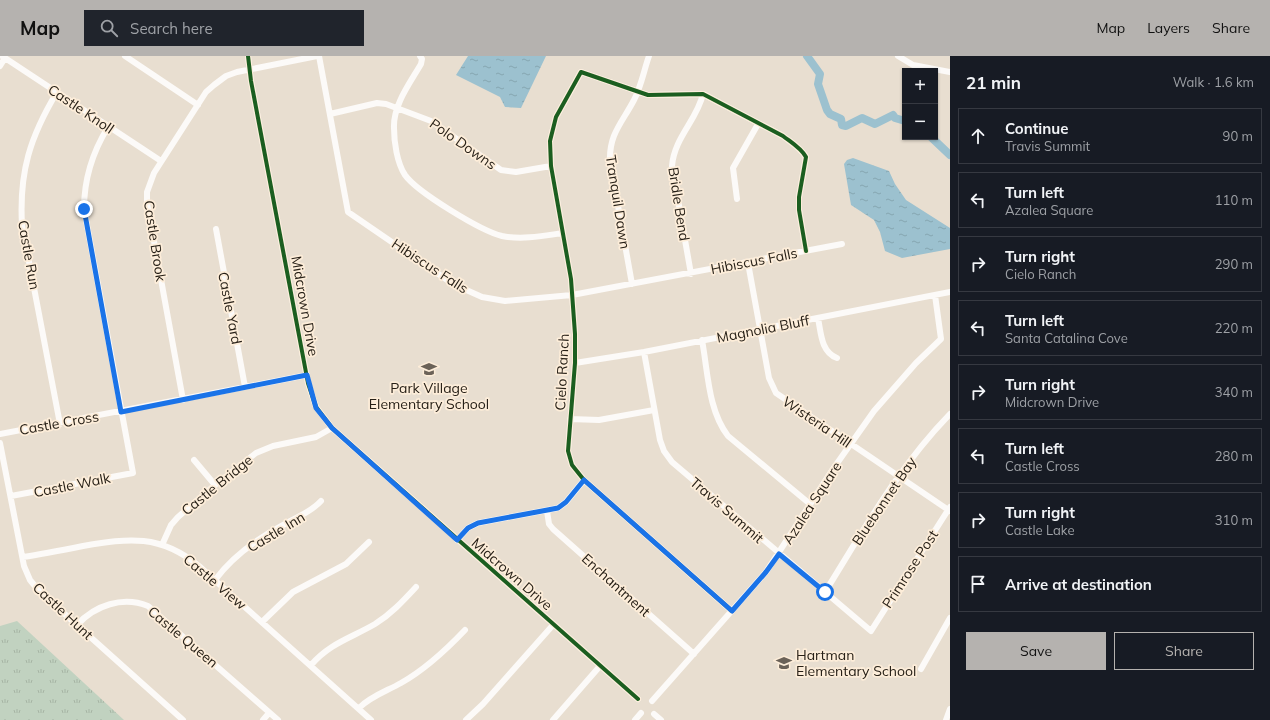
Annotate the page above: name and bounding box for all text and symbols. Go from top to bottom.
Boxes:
search box [84,10,364,46]
text: Map [20,16,60,40]
icon: search [98,17,120,39]
text: Search here [130,19,213,38]
text: Map [1096,19,1125,37]
text: Layers [1147,19,1190,37]
text: Share [1212,19,1250,37]
map controls [902,68,938,140]
button: + [902,68,938,104]
text: 21 min [966,72,1021,93]
text: Walk · 1.6 km [1173,74,1254,90]
street label: Castle Knoll [45,80,117,138]
button: − [902,104,938,140]
street label: Polo Downs [426,114,500,174]
text: Continue [1005,119,1068,138]
icon: ahead [967,125,989,147]
text: 90 m [1223,128,1253,144]
text: Travis Summit [1005,138,1090,154]
street label: Tranquil Dawn [602,154,634,250]
street label: Bridle Bend [664,166,694,242]
text: Turn left [1005,183,1064,202]
icon: left [967,189,989,211]
text: 110 m [1215,192,1253,208]
street label: Castle Brook [140,199,170,284]
route end [75,200,93,218]
text: Azalea Square [1005,202,1093,218]
street label: Castle Run [14,219,44,291]
street label: Hibiscus Falls [388,235,472,298]
street label: Hibiscus Falls [709,244,799,278]
text: Turn right [1005,247,1075,266]
icon: right [967,253,989,275]
street label: Midcrown Drive [287,255,323,357]
text: 290 m [1215,256,1253,272]
text: Cielo Ranch [1005,266,1076,282]
street label: Castle Yard [214,270,246,346]
street label: Magnolia Bluff [715,311,811,347]
text: Turn left [1005,311,1064,330]
icon: left [967,317,989,339]
text: 220 m [1215,320,1253,336]
text: Santa Catalina Cove [1005,330,1128,346]
street label: Cielo Ranch [551,333,573,411]
school or university icon: Park Village Elementary School [420,360,438,378]
text: Turn right [1005,375,1075,394]
place label: Park Village Elementary School [369,379,489,413]
icon: right [967,381,989,403]
text: 340 m [1215,384,1253,400]
street label: Wisteria Hill [779,392,855,452]
text: Midcrown Drive [1005,394,1099,410]
street label: Castle Cross [18,407,100,439]
text: Turn left [1005,439,1064,458]
icon: left [967,445,989,467]
text: 280 m [1215,448,1253,464]
street label: Castle Bridge [178,451,256,519]
street label: Bluebonnet Bay [848,453,921,549]
street label: Azalea Square [779,458,845,548]
text: Castle Cross [1005,458,1080,474]
street label: Castle Walk [32,469,113,501]
street label: Travis Summit [686,473,768,547]
text: Turn right [1005,503,1075,522]
street label: Castle Inn [244,508,308,556]
icon: right [967,509,989,531]
text: 310 m [1215,512,1253,528]
text: Castle Lake [1005,522,1074,538]
street label: Primrose Post [878,527,942,611]
street label: Midcrown Drive [468,534,556,614]
street label: Castle View [180,550,250,614]
street label: Enchantment [578,550,654,621]
icon: arrive [967,573,989,595]
text: Arrive at destination [1005,575,1152,594]
street label: Castle Hunt [29,578,97,644]
route start [816,583,834,601]
street label: Castle Queen [144,602,222,672]
button: Save [966,632,1106,670]
button: Share [1114,632,1254,670]
place label: Hartman Elementary School [796,646,916,680]
school or university icon: Hartman Elementary School [775,654,793,672]

